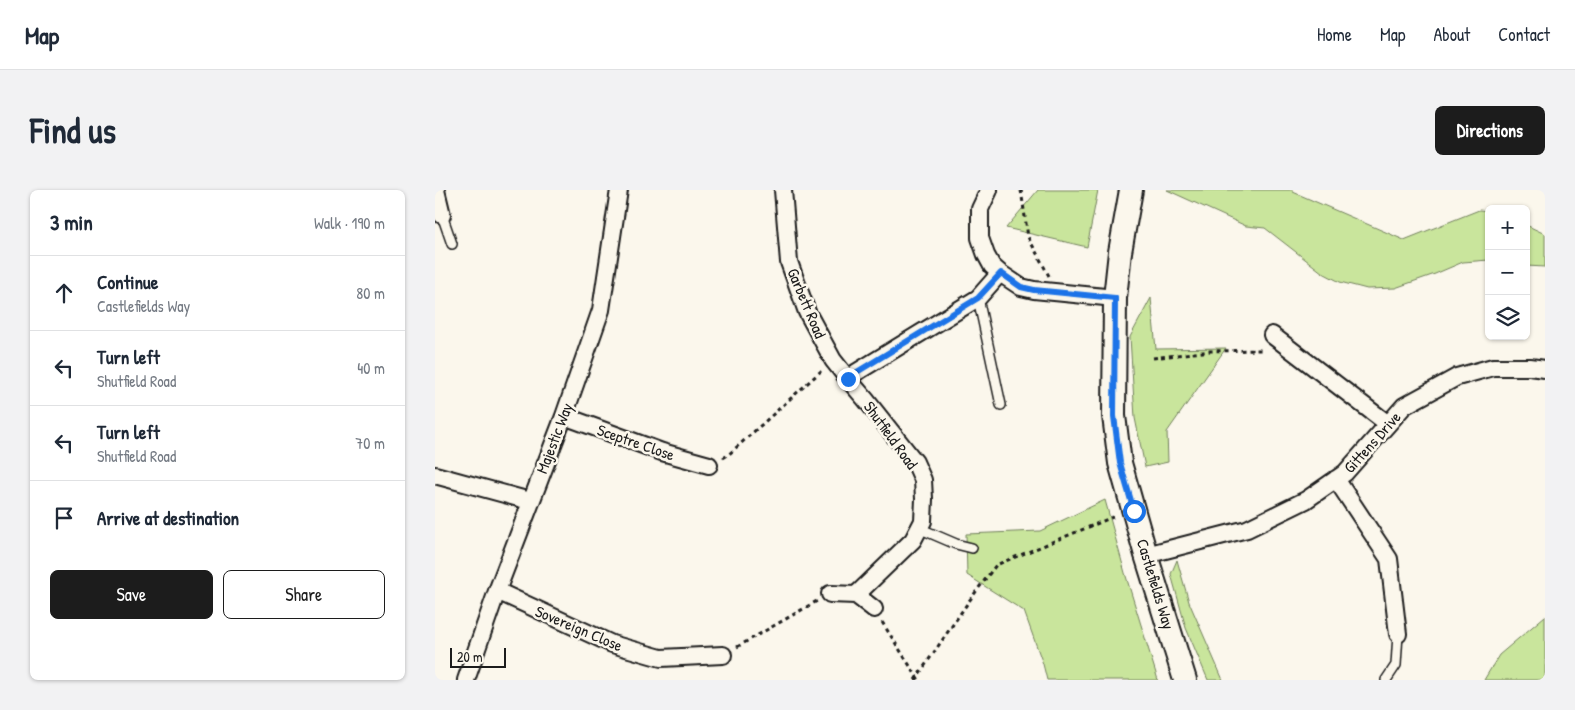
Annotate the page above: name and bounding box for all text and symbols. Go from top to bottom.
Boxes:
text: Map [25,19,59,51]
text: Home [1317,22,1352,47]
text: Map [1380,22,1405,47]
text: About [1433,22,1470,47]
text: Contact [1498,22,1550,47]
button: Directions [1435,106,1545,155]
text: Find us [30,107,116,154]
map controls [1485,205,1530,340]
button: + [1485,205,1530,250]
text: 3 min [50,208,93,237]
text: Walk · 190 m [314,212,385,234]
button: − [1485,250,1530,295]
street label: Garbett Road [782,265,832,341]
text: Continue [97,269,158,295]
icon: ahead [50,279,78,307]
text: 80 m [356,282,385,304]
text: Castlefields Way [97,295,190,317]
button: layers [1485,295,1530,340]
text: Turn left [97,344,160,370]
icon: left [50,354,78,382]
text: 40 m [357,357,385,379]
route end [837,368,860,391]
text: Shutfield Road [97,370,176,392]
street label: Shutfield Road [859,397,923,473]
street label: Majestic Way [530,399,578,476]
street label: Gittens Drive [1338,406,1406,478]
street label: Sceptre Close [594,418,678,466]
text: Turn left [97,419,160,445]
icon: left [50,429,78,457]
text: 70 m [355,432,385,454]
text: Shutfield Road [97,445,176,467]
route start [1123,500,1146,523]
icon: arrive [50,504,78,532]
text: Arrive at destination [97,505,239,531]
street label: Castlefields Way [1132,536,1180,632]
button: Save [50,570,213,619]
button: Share [223,570,385,619]
street label: Sovereign Close [532,600,627,656]
scale bar [450,645,506,668]
text: 20 m [457,647,483,666]

